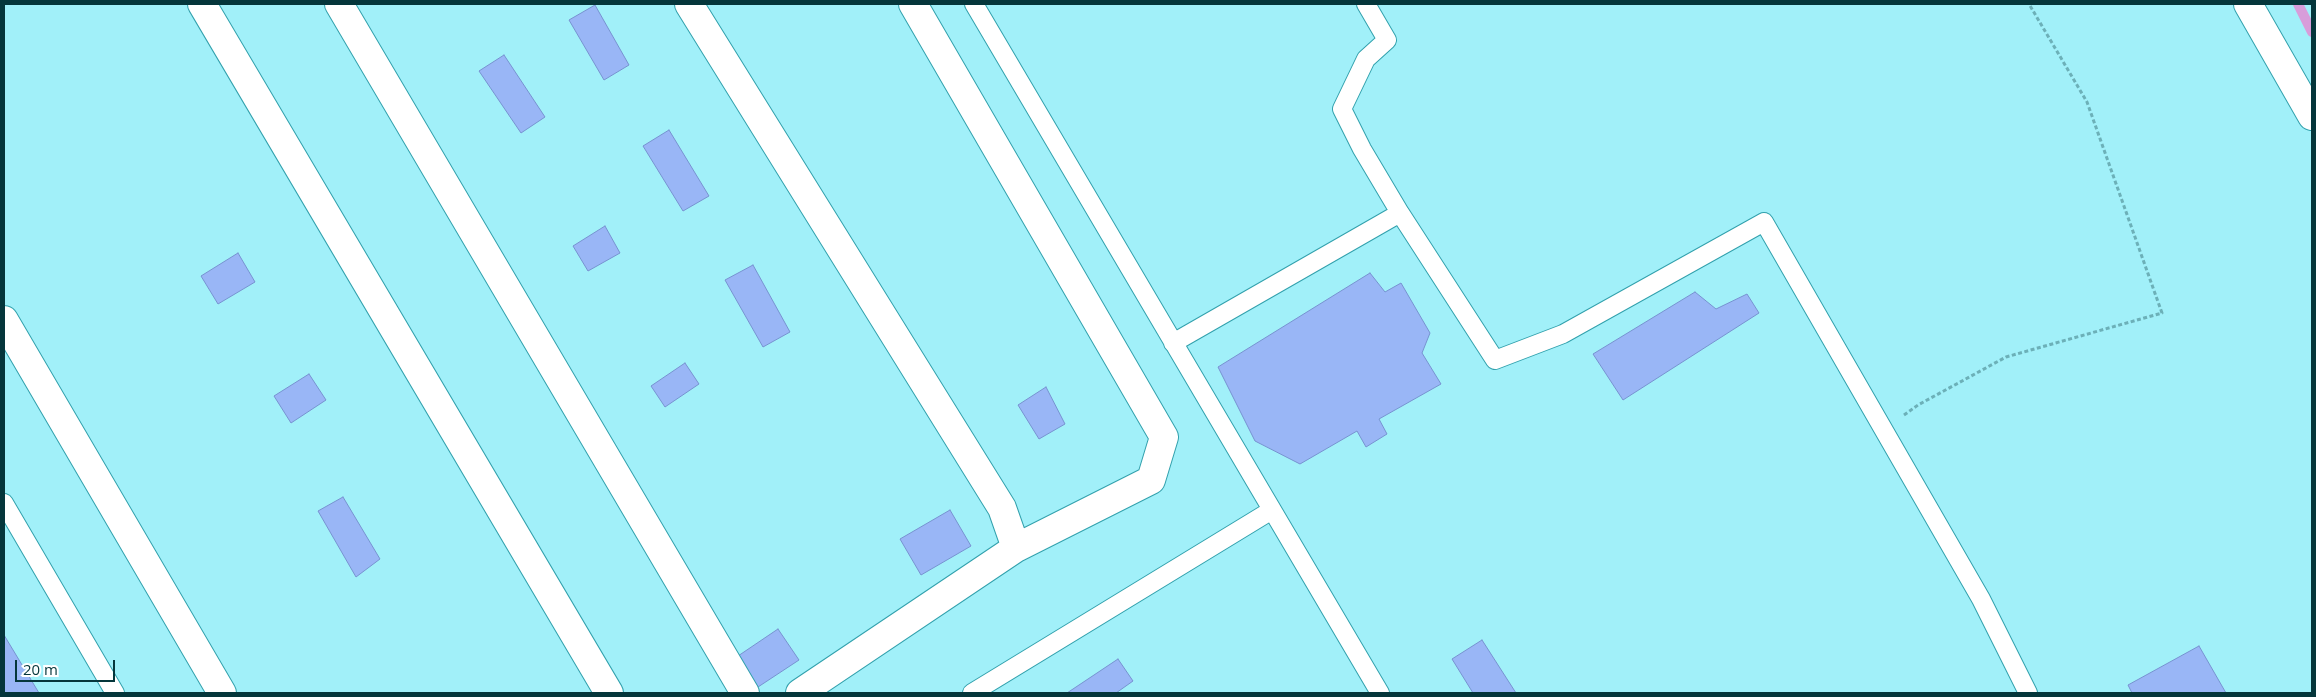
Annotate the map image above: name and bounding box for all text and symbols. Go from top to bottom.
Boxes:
scale bar [18,650,118,682]
text: 20 m [23,659,58,679]

